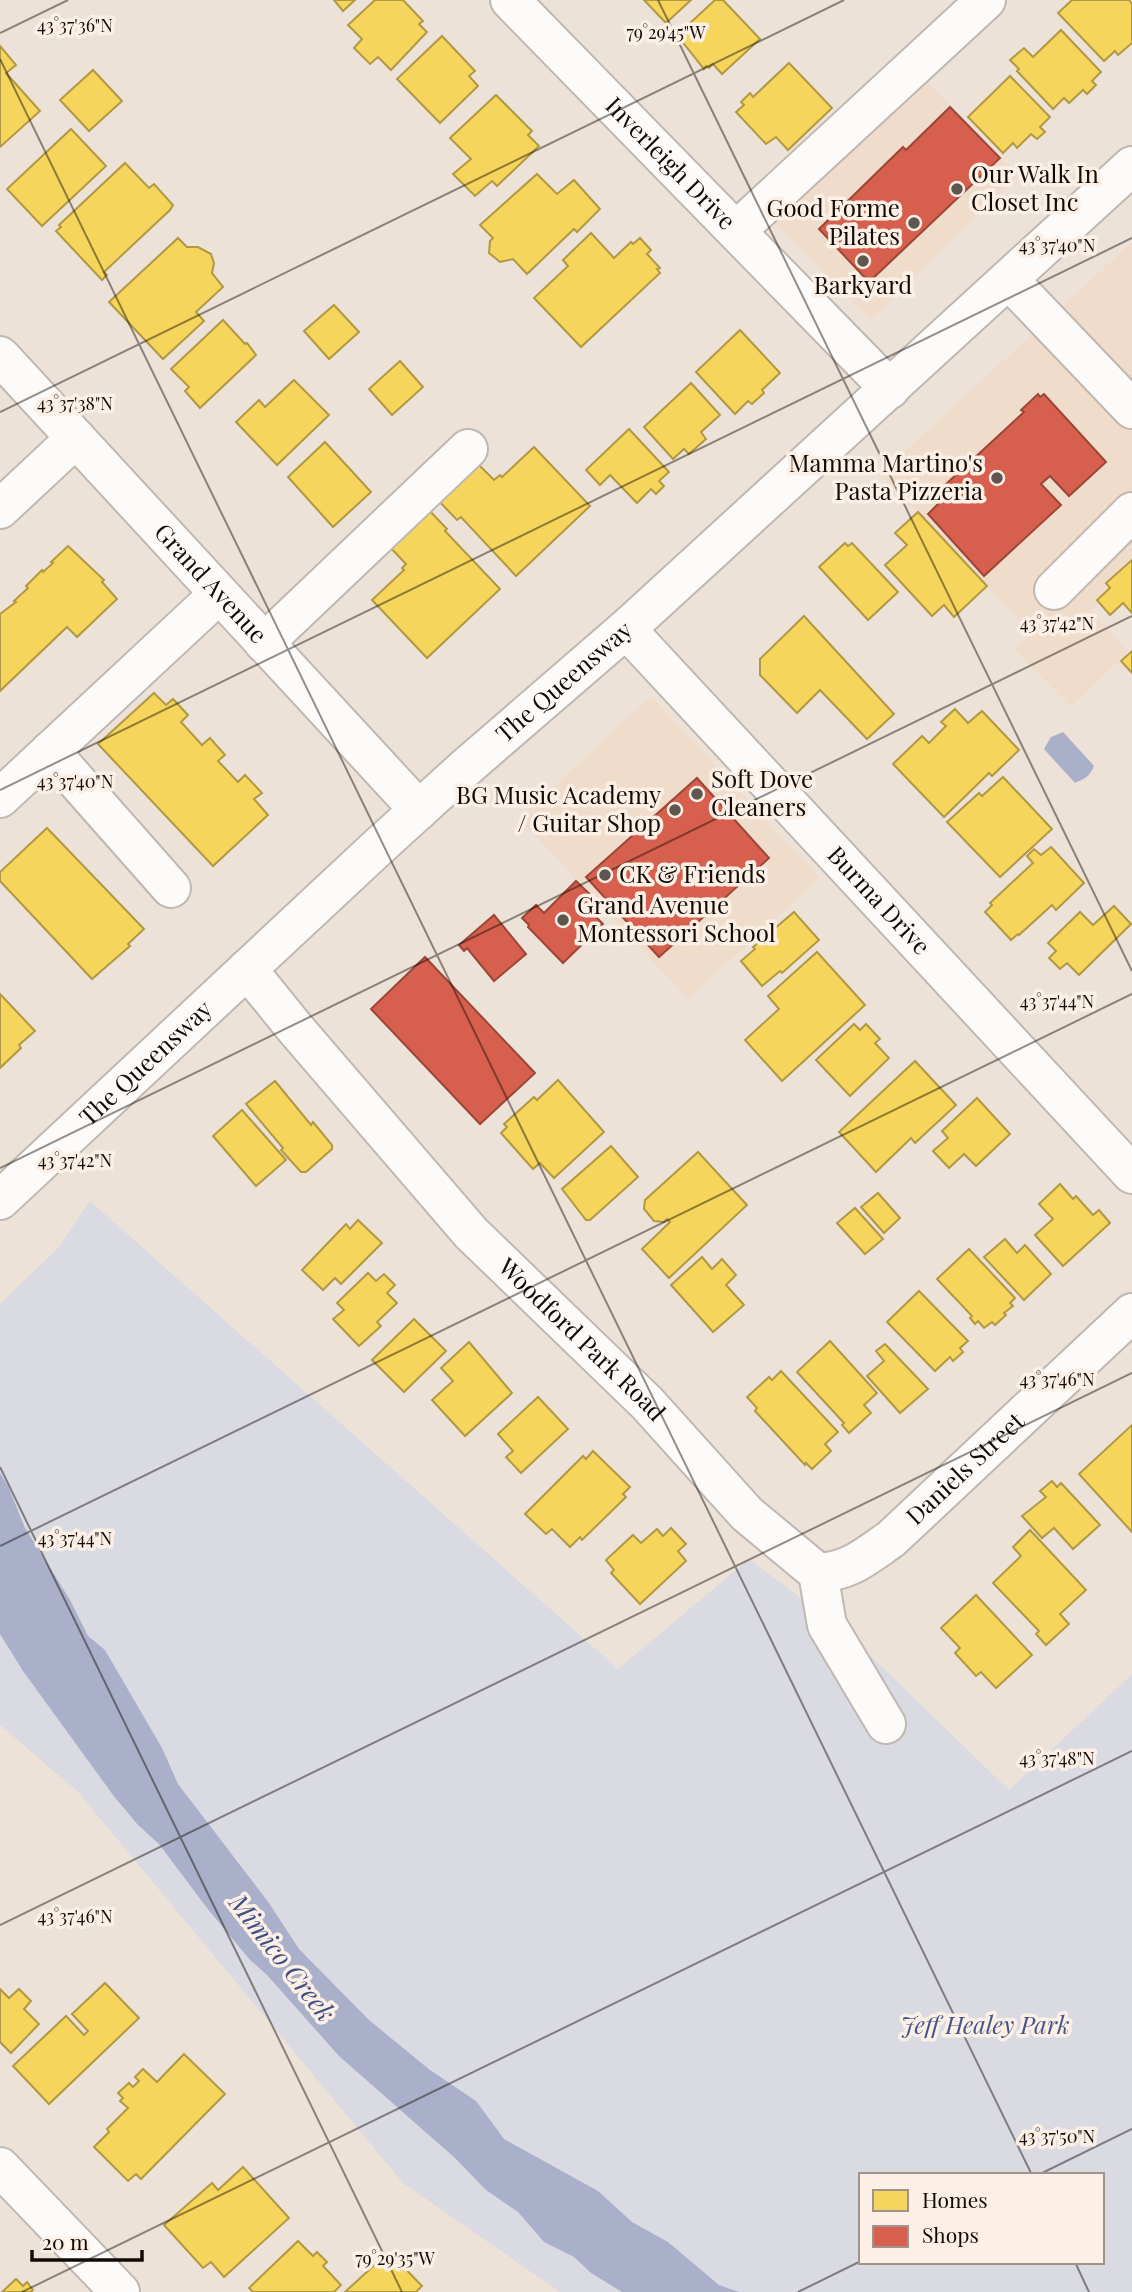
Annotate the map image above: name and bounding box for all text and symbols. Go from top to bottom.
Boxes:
text: 43°37'36"N [37,13,113,37]
text: 79°29'45"W [626,20,706,44]
street label: Inverleigh Drive [599,89,744,236]
place label: Our Walk In Closet Inc [971,157,1099,217]
marker: Our Walk In Closet Inc [949,181,965,197]
place label: Good Forme Pilates [767,191,900,251]
marker: Good Forme Pilates [906,215,922,231]
text: 43°37'40"N [1019,233,1096,257]
marker: Barkyard [855,253,871,269]
place label: Barkyard [814,268,912,300]
text: 43°37'38"N [37,391,113,415]
place label: Mamma Martino's Pasta Pizzeria [789,446,983,506]
marker: Mamma Martino's Pasta Pizzeria [989,470,1005,486]
street label: Grand Avenue [148,516,275,649]
text: 43°37'42"N [1020,611,1095,635]
street label: The Queensway [488,613,638,749]
place label: Soft Dove Cleaners [711,762,813,822]
text: 43°37'40"N [37,769,114,793]
place label: BG Music Academy / Guitar Shop [456,778,661,838]
marker: Soft Dove Cleaners [689,786,705,802]
marker: BG Music Academy / Guitar Shop [667,802,683,818]
street label: Burma Drive [821,838,938,961]
place label: CK & Friends [619,857,766,889]
marker: CK & Friends [597,867,613,883]
place label: Grand Avenue Montessori School [577,888,776,948]
marker: Grand Avenue Montessori School [555,912,571,928]
text: 43°37'44"N [1020,989,1095,1013]
street label: The Queensway [72,992,218,1132]
text: 43°37'42"N [38,1148,113,1172]
street label: Woodford Park Road [492,1249,673,1427]
text: 43°37'46"N [1019,1367,1095,1391]
street label: Daniels Street [898,1404,1030,1531]
text: 43°37'44"N [38,1526,113,1550]
text: 43°37'48"N [1019,1746,1095,1770]
water label: Mimico Creek [222,1885,344,2028]
text: 43°37'46"N [37,1904,113,1928]
park label: Jeff Healey Park [900,2008,1070,2040]
text: 43°37'50"N [1019,2124,1096,2148]
legend [859,2173,1104,2264]
text: Homes [922,2185,988,2213]
scale bar [32,2218,142,2262]
text: Shops [922,2220,979,2248]
text: 20 m [42,2227,89,2255]
text: 79°29'35"W [355,2246,436,2270]

